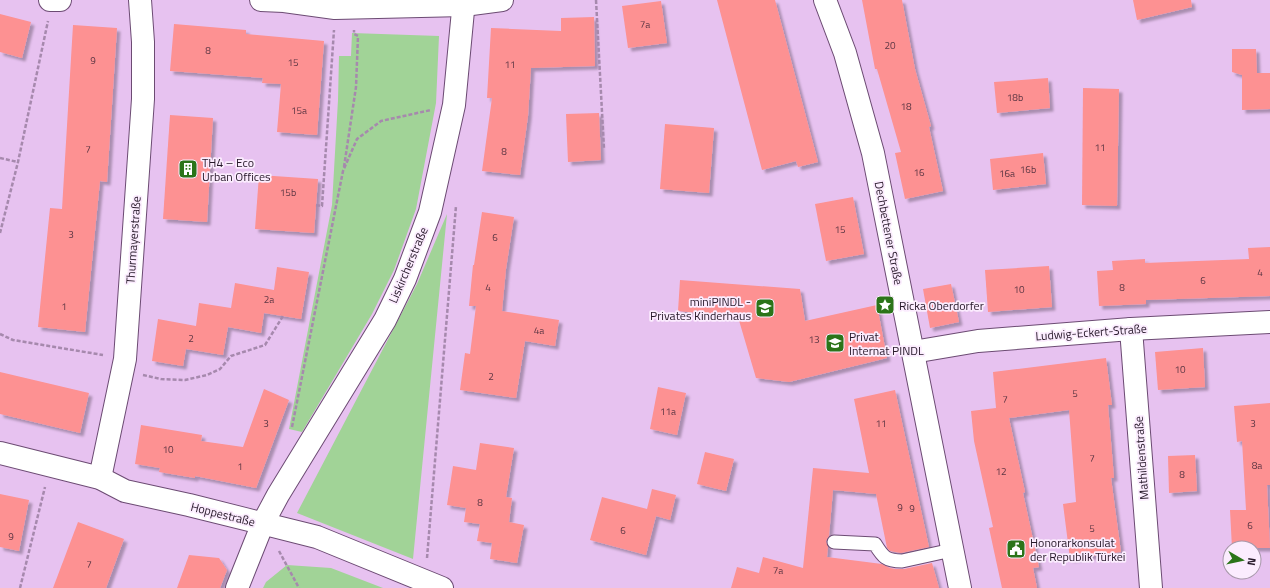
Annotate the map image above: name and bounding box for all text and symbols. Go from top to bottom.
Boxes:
house number: 7a [640,17,650,32]
house number: 20 [884,38,896,53]
house number: 8 [205,43,211,58]
house number: 9 [90,53,96,68]
house number: 15 [287,55,299,70]
house number: 11 [504,57,516,72]
house number: 18b [1007,90,1023,105]
house number: 18 [900,99,912,114]
house number: 15a [291,103,307,118]
house number: 11 [1094,140,1106,155]
house number: 7 [85,142,91,157]
house number: 8 [501,144,507,159]
place label: TH4 – Eco Urban Offices [202,153,271,186]
building icon: TH4 – Eco Urban Offices [177,158,199,180]
house number: 16b [1020,162,1036,177]
house number: 16 [913,165,925,180]
house number: 16a [999,166,1015,181]
street label: Dechbettener Straße [870,179,908,287]
house number: 15b [280,185,296,200]
street label: Thurmayerstraße [120,195,146,285]
house number: 15 [834,222,846,237]
street label: Liskircherstraße [383,224,433,306]
house number: 3 [68,227,74,242]
house number: 6 [492,230,498,245]
house number: 4 [1257,265,1263,280]
house number: 6 [1200,273,1206,288]
house number: 4 [485,280,491,295]
house number: 8 [1119,280,1125,295]
house number: 10 [1013,282,1025,297]
house number: 2a [264,292,274,307]
place label: miniPINDL - Privates Kinderhaus [650,292,751,325]
place icon: Ricka Oberdorfer [874,294,896,316]
place label: Ricka Oberdorfer [899,296,984,315]
school or university icon: miniPINDL - Privates Kinderhaus [754,297,776,319]
house number: 1 [61,299,67,314]
street label: Ludwig-Eckert-Straße [1035,319,1147,345]
house number: 4a [534,323,544,338]
place label: Privat Internat PINDL [849,327,924,360]
house number: 2 [188,331,194,346]
house number: 13 [808,332,820,347]
school or university icon: Privat Internat PINDL [824,332,846,354]
house number: 10 [1174,362,1186,377]
house number: 2 [488,369,494,384]
house number: 5 [1072,386,1078,401]
house number: 7 [1002,392,1008,407]
house number: 11a [660,404,676,419]
street label: Mathildenstraße [1129,415,1153,501]
house number: 3 [263,416,269,431]
house number: 11 [875,416,887,431]
house number: 3 [1250,416,1256,431]
house number: 10 [162,442,174,457]
house number: 7 [1089,451,1095,466]
house number: 8a [1252,458,1262,473]
house number: 1 [237,459,243,474]
house number: 12 [995,464,1007,479]
house number: 8 [1179,467,1185,482]
house number: 8 [477,495,483,510]
street label: Hoppestraße [189,497,257,531]
house number: 9 [897,500,903,515]
house number: 9 [909,501,915,516]
house number: 6 [1247,518,1253,533]
house number: 5 [1089,521,1095,536]
house number: 6 [620,523,626,538]
house number: 9 [8,529,14,544]
place label: Honorarkonsulat der Republik Türkei [1030,533,1125,566]
public building icon: Honorarkonsulat der Republik Türkei [1005,538,1027,560]
north arrow [1222,540,1262,580]
house number: 7 [86,557,92,572]
text: N [1243,557,1260,567]
house number: 7a [773,563,783,578]

